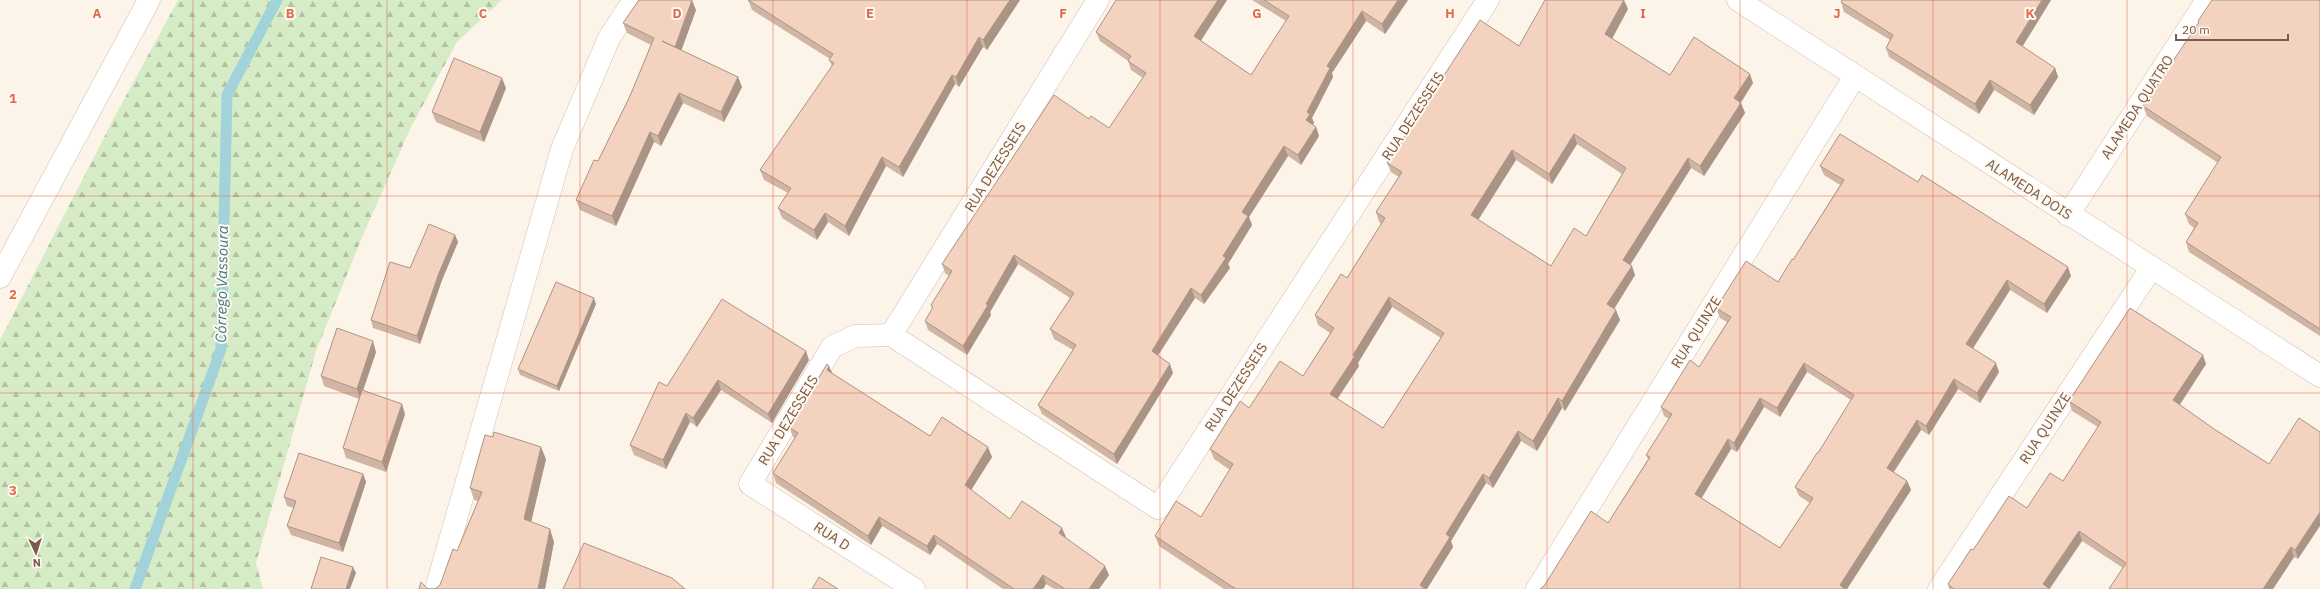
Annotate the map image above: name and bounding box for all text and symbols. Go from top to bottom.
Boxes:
text: A [93,5,102,22]
text: B [286,5,295,22]
text: C [479,5,488,22]
text: D [672,5,682,22]
text: E [866,5,874,22]
text: F [1059,5,1067,22]
text: G [1252,5,1262,22]
text: H [1445,5,1455,22]
text: I [1640,5,1646,22]
text: J [1833,5,1841,22]
text: K [2025,5,2035,22]
scale bar [2176,16,2288,42]
text: 20 m [2182,22,2210,37]
street label: ALAMEDA QUATRO [2097,52,2177,162]
street label: RUA DEZESSEIS [1378,68,1448,164]
text: 1 [9,90,17,107]
street label: RUA DEZESSEIS [960,119,1030,215]
street label: ALAMEDA DOIS [1982,154,2076,224]
water label: Córrego Vassoura [211,225,232,343]
text: 2 [9,286,17,303]
street label: RUA QUINZE [1667,293,1725,371]
street label: RUA DEZESSEIS [1201,339,1271,435]
street label: RUA DEZESSEIS [754,372,822,468]
street label: RUA QUINZE [2015,389,2075,467]
text: 3 [9,482,17,499]
street label: RUA D [810,518,854,554]
north arrow [16,533,56,573]
text: N [32,556,41,570]

